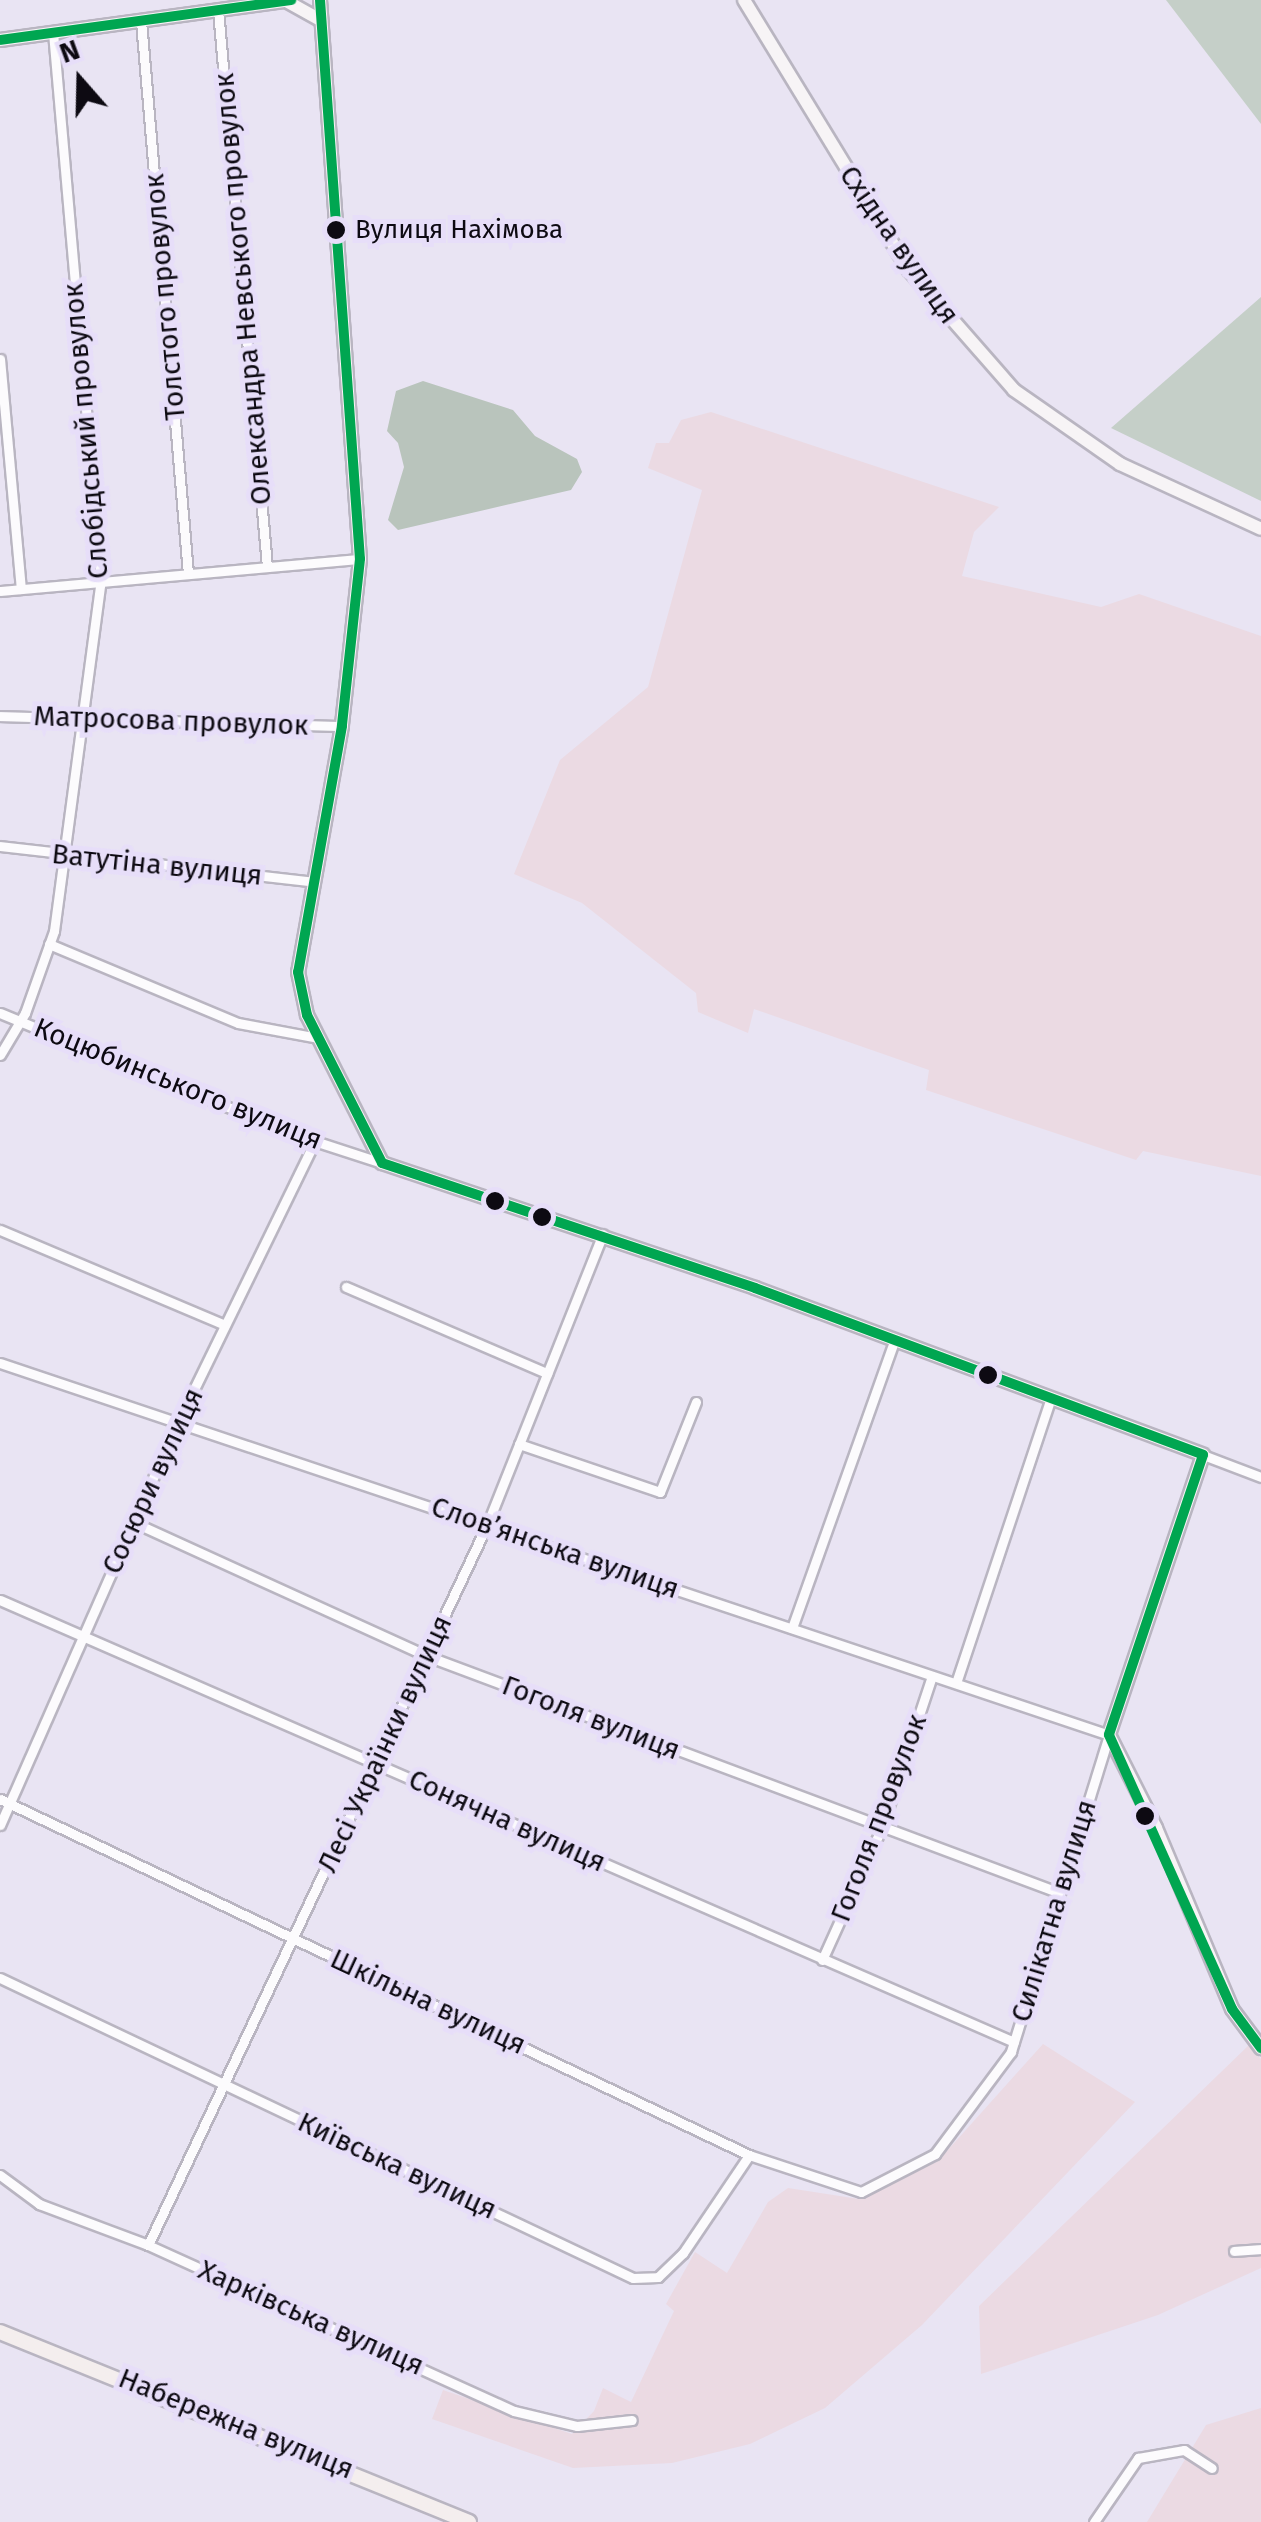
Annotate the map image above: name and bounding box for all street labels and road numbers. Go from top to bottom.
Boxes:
street label: Олександра Невського провулок [207,72,279,506]
street label: Східна вулиця [832,160,966,330]
street label: Толстого провулок [137,172,193,422]
street label: Слобідський провулок [56,282,116,580]
street label: Матросова провулок [33,699,309,743]
street label: Ватутіна вулиця [50,837,264,893]
street label: Коцюбинського вулиця [29,1011,327,1157]
street label: Сосюри вулиця [95,1383,211,1579]
street label: Слов’янська вулиця [427,1490,683,1606]
street label: Лесі Українки вулиця [311,1610,459,1878]
street label: Гоголя вулиця [497,1669,685,1767]
street label: Гоголя провулок [824,1710,934,1926]
street label: Сонячна вулиця [403,1763,611,1879]
street label: Силікатна вулиця [1004,1796,1104,2026]
street label: Шкільна вулиця [325,1942,531,2062]
street label: Київська вулиця [292,2105,502,2227]
street label: Харківська вулиця [193,2253,429,2383]
street label: Набережна вулиця [114,2362,358,2486]

